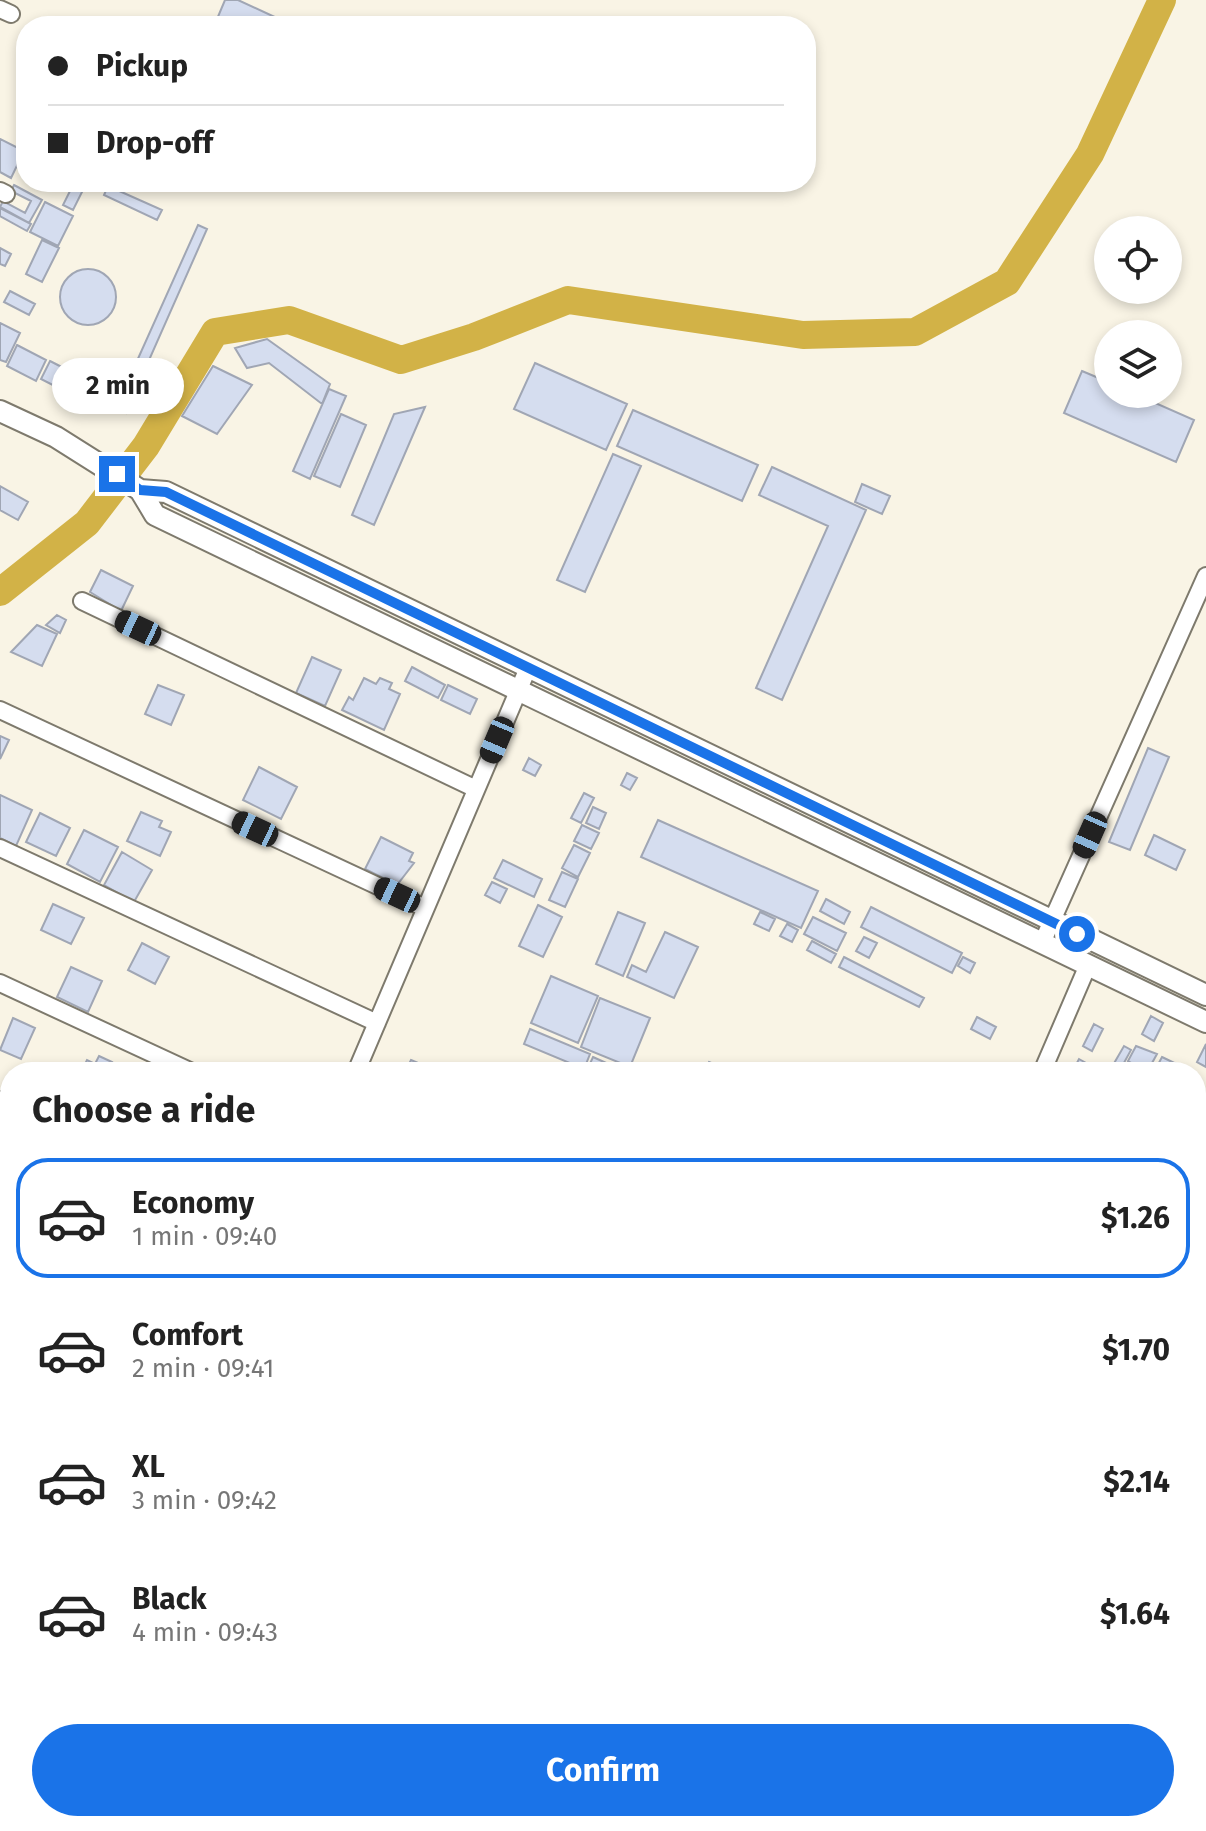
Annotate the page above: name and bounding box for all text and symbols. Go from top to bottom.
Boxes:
text: Pickup [96,48,188,84]
text: Drop-off [96,125,213,161]
map controls [1094,216,1182,408]
button: locate [1094,216,1182,304]
button: layers [1094,320,1182,408]
callout: 2 min [51,358,183,414]
text: 2 min [86,370,150,401]
route end [99,456,135,492]
car [111,607,165,649]
car [477,713,517,767]
car [228,808,282,850]
car [1069,808,1111,862]
car [370,874,424,916]
route start [1059,916,1095,952]
text: Choose a ride [32,1088,255,1132]
icon: car [36,1182,108,1254]
text: Economy [132,1185,254,1221]
text: $1.26 [1101,1200,1170,1236]
text: 1 min · 09:40 [132,1221,277,1252]
icon: car [36,1314,108,1386]
text: Comfort [132,1317,243,1353]
text: $1.70 [1102,1332,1170,1368]
text: 2 min · 09:41 [132,1353,274,1384]
icon: car [36,1446,108,1518]
text: XL [132,1449,165,1485]
text: $2.14 [1103,1464,1170,1500]
text: 3 min · 09:42 [132,1485,277,1516]
icon: car [36,1578,108,1650]
text: Black [132,1581,207,1617]
text: $1.64 [1100,1596,1170,1632]
text: 4 min · 09:43 [132,1617,278,1648]
button: Confirm [32,1724,1174,1816]

